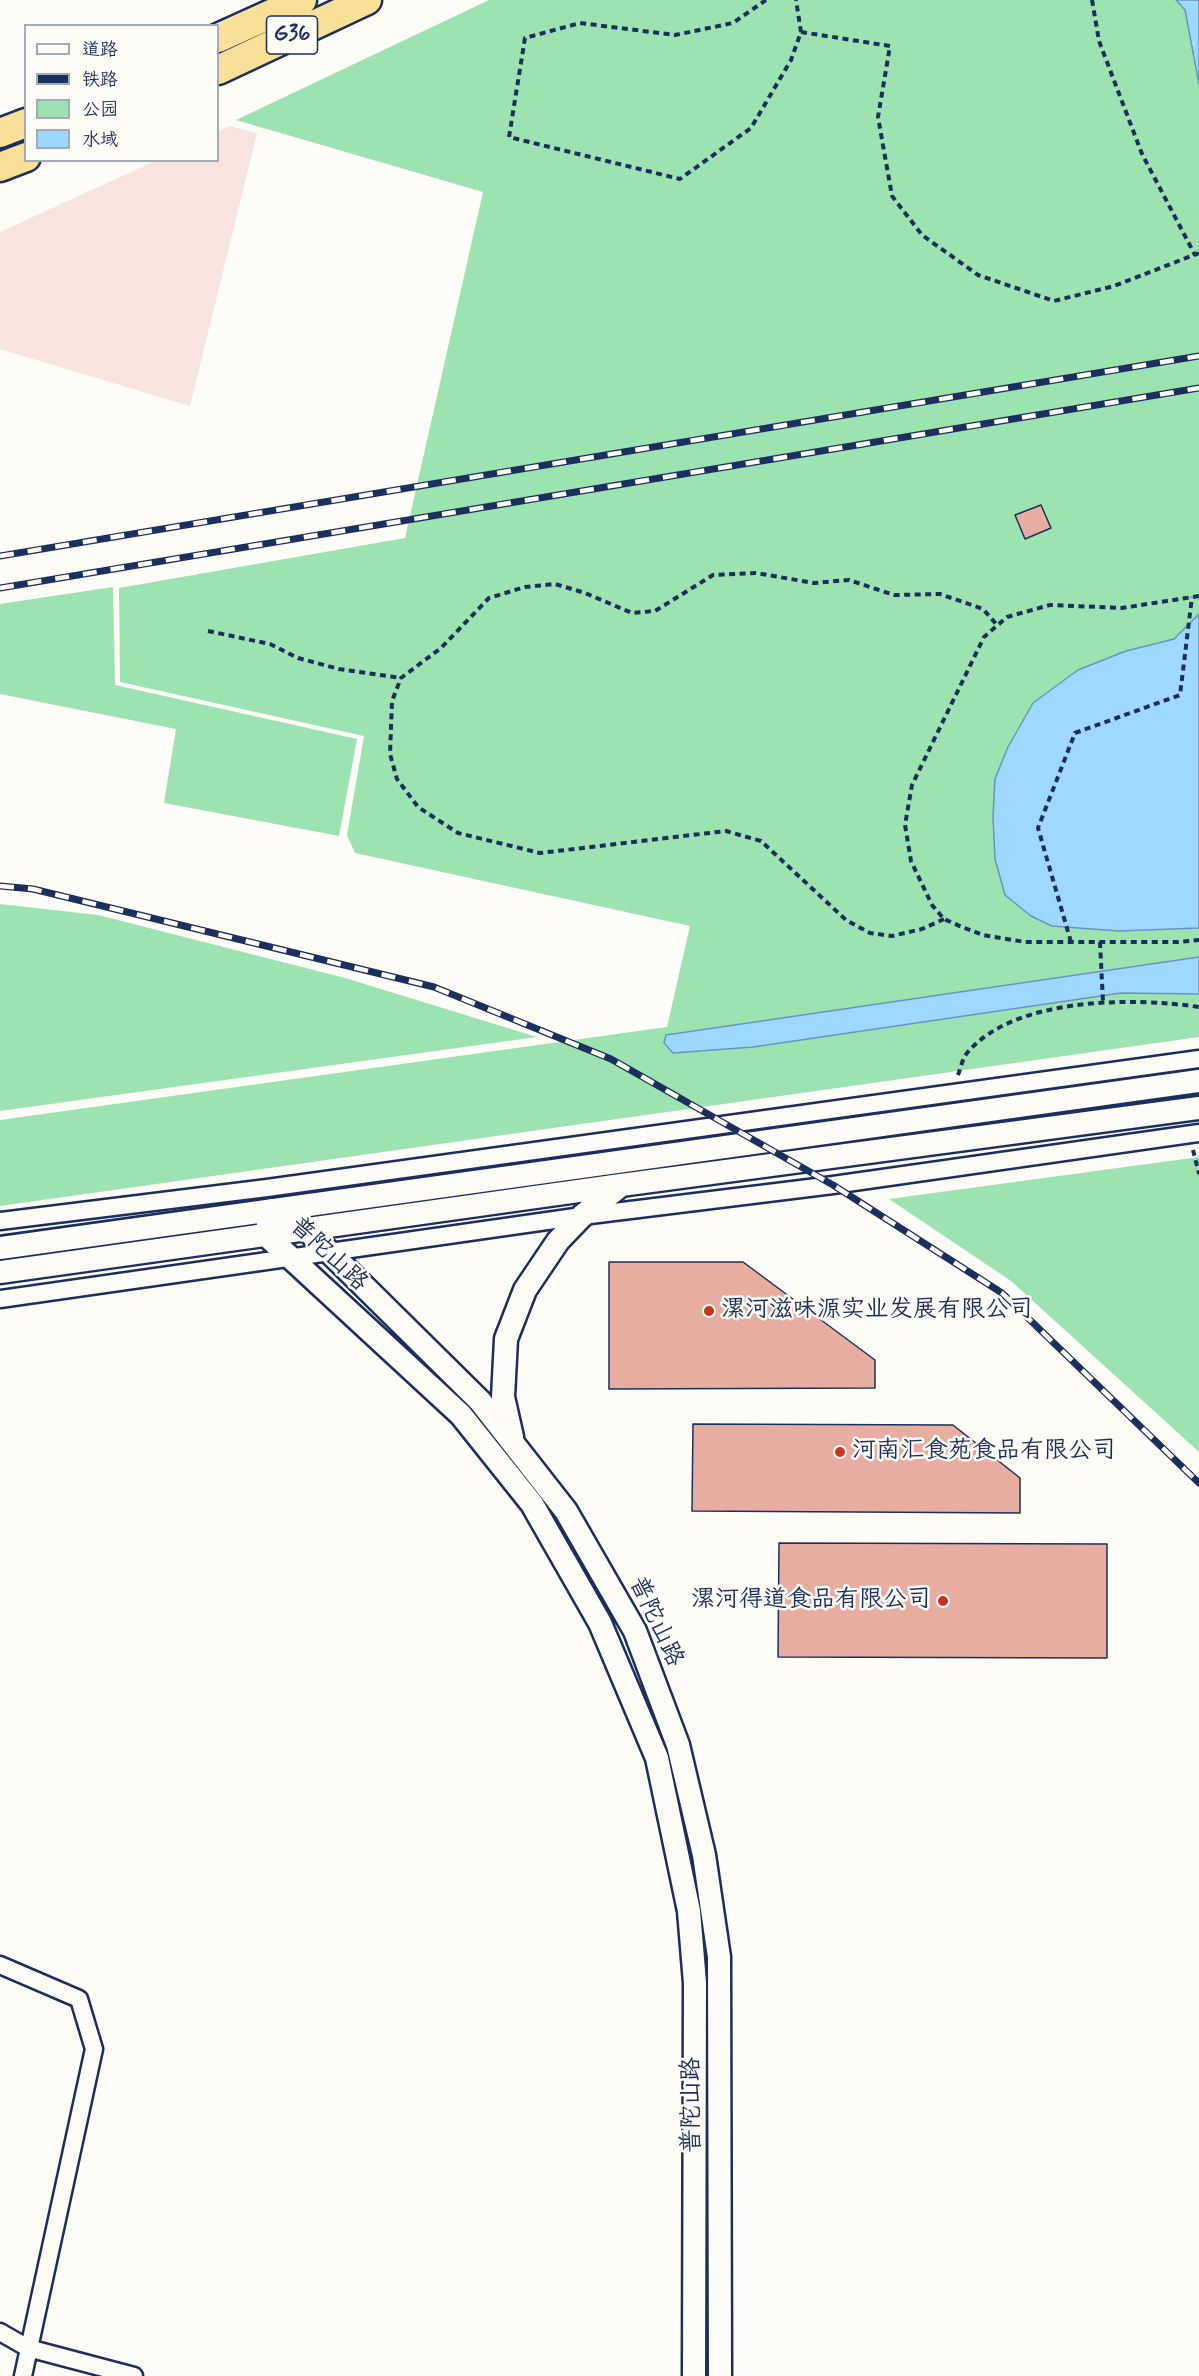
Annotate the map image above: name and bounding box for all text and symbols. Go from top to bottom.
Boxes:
road number: G36 [266,16,318,54]
legend [24,24,219,162]
text: 道路 [82,38,118,62]
text: 铁路 [82,68,118,92]
text: 公园 [82,98,118,122]
text: 水域 [82,128,118,152]
street label: 普陀山路 [283,1212,373,1298]
place label: 漯河滋味源实业发展有限公司 [721,1297,1033,1325]
marker: 漯河滋味源实业发展有限公司 [702,1304,716,1318]
place label: 河南汇食苑食品有限公司 [852,1438,1116,1466]
marker: 河南汇食苑食品有限公司 [833,1445,847,1459]
street label: 普陀山路 [622,1572,688,1672]
place label: 漯河得道食品有限公司 [691,1587,931,1615]
marker: 漯河得道食品有限公司 [936,1594,950,1608]
street label: 普陀山路 [679,2057,707,2153]

